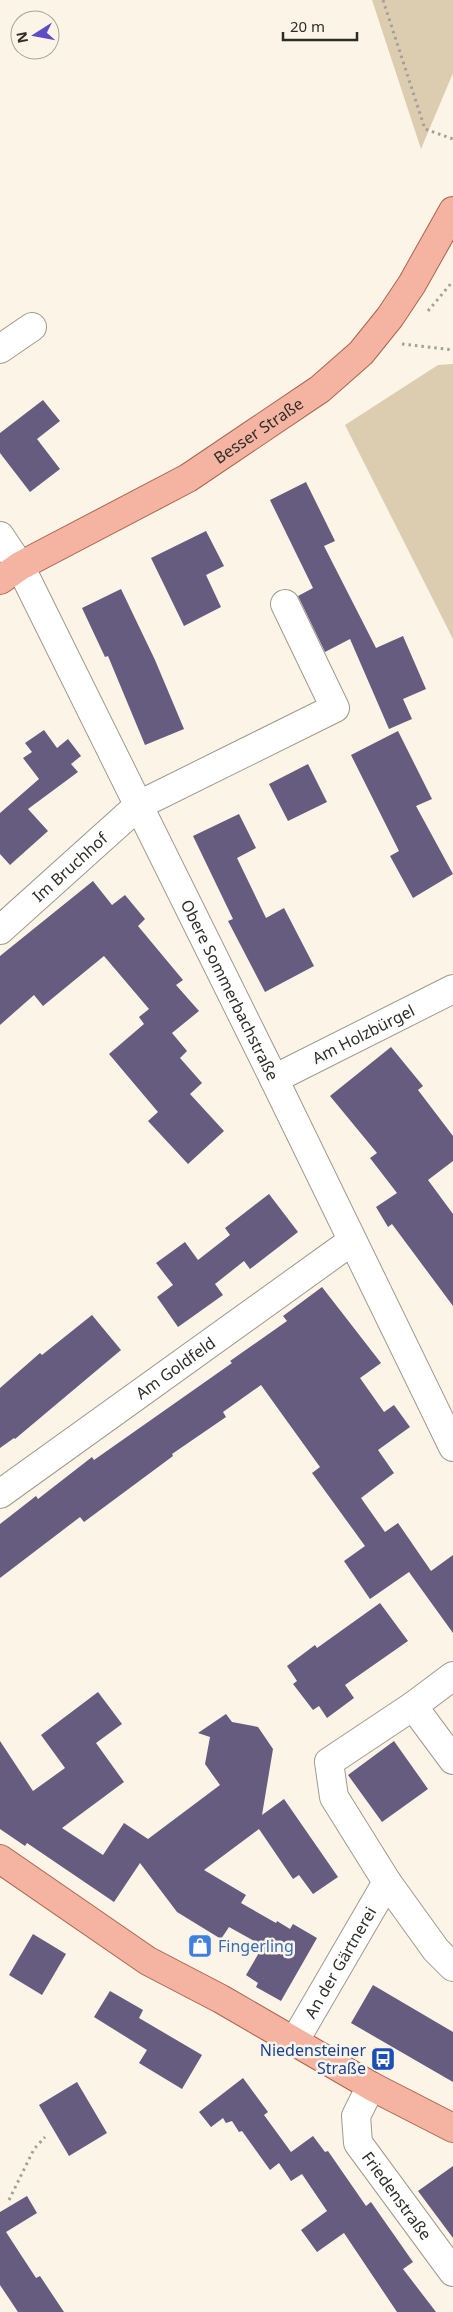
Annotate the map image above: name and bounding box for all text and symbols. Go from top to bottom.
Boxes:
north arrow [10,10,60,60]
scale bar [283,10,357,42]
text: 20 m [290,16,325,36]
text: N [11,30,32,45]
street label: Besser Straße [209,392,308,469]
street label: Im Bruchhof [28,826,113,907]
street label: Obere Sommerbachstraße [176,896,284,1084]
street label: Am Holzbürgel [308,999,418,1069]
street label: Am Goldfeld [131,1332,220,1404]
street label: An der Gärtnerei [299,1903,381,2022]
shop icon: Fingerling [187,1933,213,1959]
place label: Fingerling [218,1935,294,1957]
place label: Niedensteiner Straße [260,2039,366,2079]
bus stop icon: Niedensteiner Straße [370,2046,396,2072]
street label: Friedenstraße [357,2147,437,2244]

